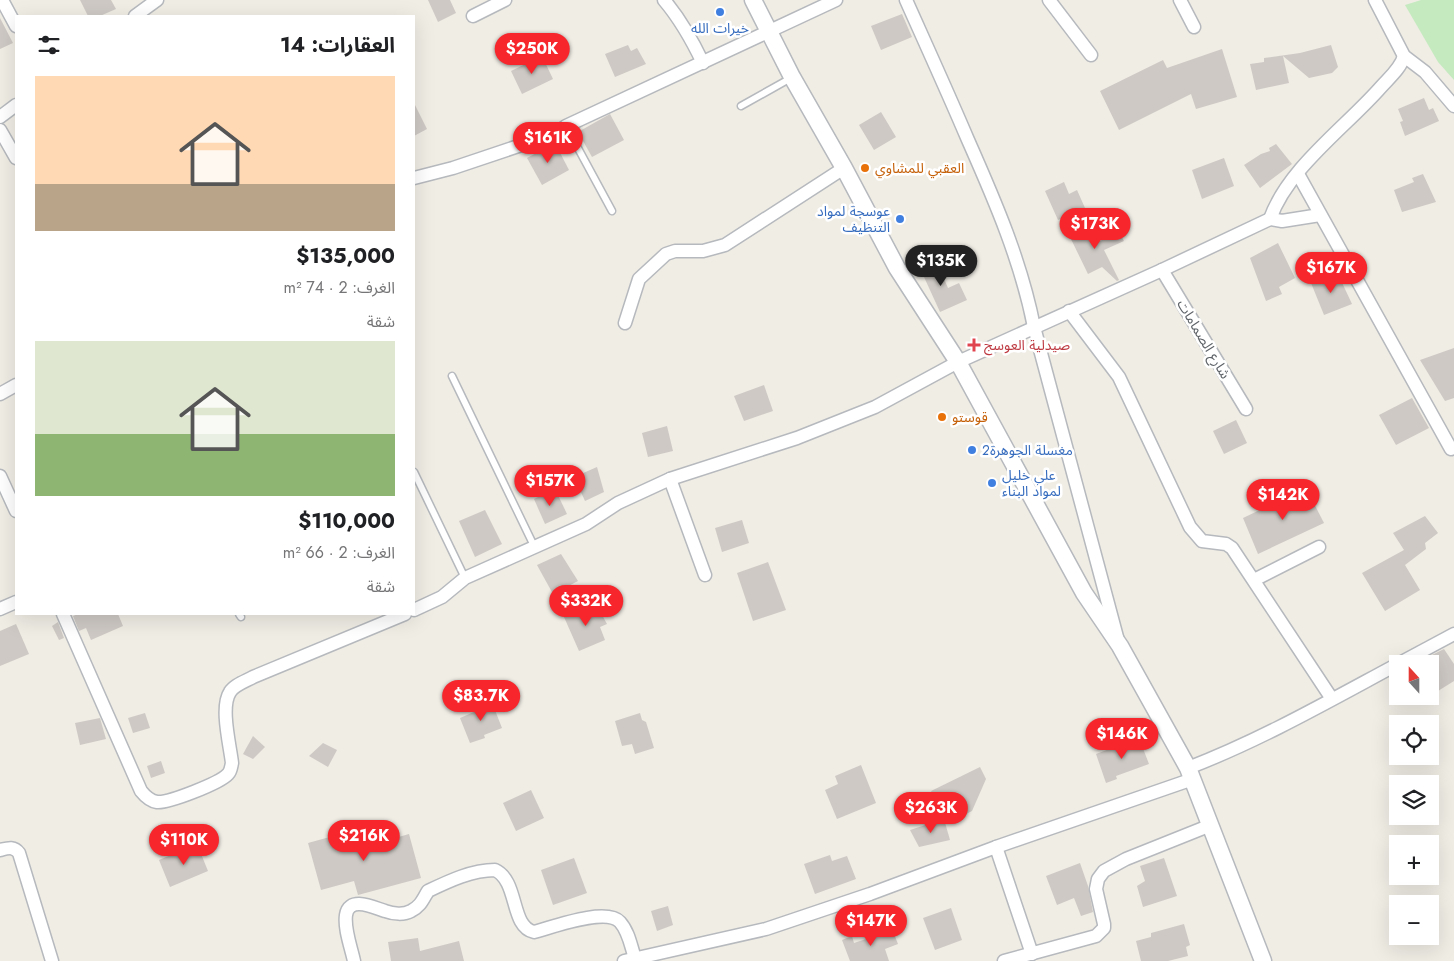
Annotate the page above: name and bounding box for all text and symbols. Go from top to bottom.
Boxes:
marker: خيرات الله [714,6,726,18]
place label: خيرات الله [691,18,749,38]
text: العقارات: 14 [280,30,395,60]
icon: filters [35,31,63,59]
pin: $250K [497,32,567,75]
text: $250K [506,37,558,60]
icon: home [170,109,260,199]
pin: $161K [513,121,583,164]
text: $161K [524,126,572,149]
place label: العقبي للمشاوي [875,158,964,179]
marker: العقبي للمشاوي [859,162,871,174]
place label: عوسجة لمواد التنظيف [817,201,890,237]
pin: $173K [1060,208,1130,250]
text: $173K [1071,212,1119,235]
marker: عوسجة لمواد التنظيف [894,213,906,225]
text: $135,000 [296,241,395,271]
pin: $135K [906,244,976,287]
text: $135K [916,249,966,272]
pin: $167K [1296,252,1366,294]
text: $167K [1306,256,1356,279]
text: الغرف: 2 · 74 m² [283,276,395,299]
street label: شارع الصمامات [1172,296,1236,383]
text: شقة [367,310,395,333]
place label: صيدلية العوسج [984,335,1070,356]
marker: صيدلية العوسج [968,339,980,351]
icon: home [170,374,260,464]
place label: قوستو [952,407,988,427]
marker: قوستو [936,411,948,423]
place label: مغسلة الجوهرة2 [982,440,1073,460]
marker: مغسلة الجوهرة2 [966,444,978,456]
pin: $157K [515,464,585,507]
place label: علي خليل لمواد البناء [1002,465,1061,501]
text: $157K [525,469,575,492]
marker: علي خليل لمواد البناء [986,477,998,489]
pin: $142K [1248,478,1318,521]
text: $142K [1258,483,1308,506]
text: $110,000 [298,506,395,536]
text: الغرف: 2 · 66 m² [283,541,395,564]
text: شقة [367,575,395,598]
pin: $332K [551,584,621,627]
text: $332K [560,589,612,612]
north arrow [1389,655,1439,705]
map controls [1389,655,1439,945]
pin: $83.7K [440,680,522,722]
text: $83.7K [453,684,509,707]
button: locate [1389,715,1439,765]
pin: $146K [1087,718,1157,760]
text: $146K [1096,722,1148,745]
button: layers [1389,775,1439,825]
pin: $263K [896,792,966,834]
text: $263K [905,796,957,819]
pin: $216K [329,820,399,862]
pin: $110K [149,824,219,866]
text: $216K [339,824,389,847]
text: $110K [160,828,208,851]
button: + [1389,835,1439,885]
button: − [1389,895,1439,945]
pin: $147K [836,904,906,947]
text: $147K [846,909,896,932]

